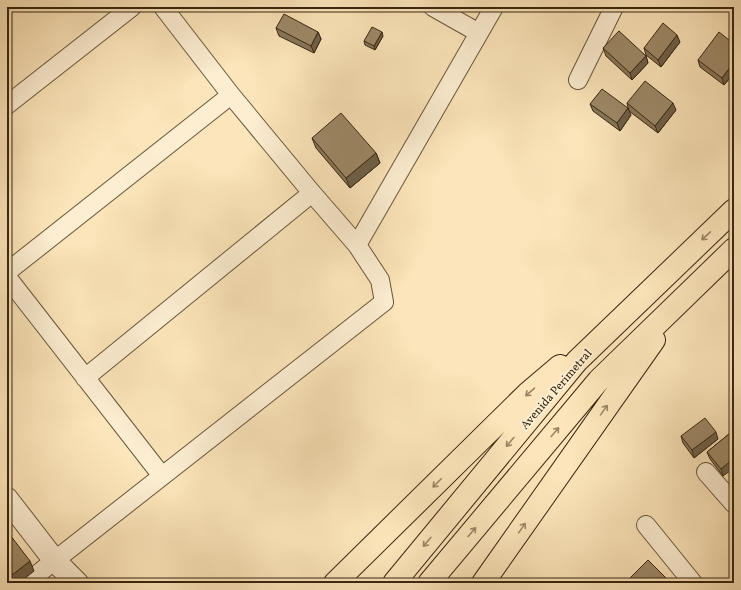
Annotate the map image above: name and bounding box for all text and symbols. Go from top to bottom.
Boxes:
one-way arrow [701,232,711,241]
street label: Avenida Perimetral [517,346,596,433]
one-way arrow [524,387,535,396]
one-way arrow [600,405,608,416]
one-way arrow [551,426,560,437]
one-way arrow [506,437,515,447]
one-way arrow [432,478,442,488]
one-way arrow [518,523,526,534]
one-way arrow [468,526,477,537]
one-way arrow [423,537,432,548]

